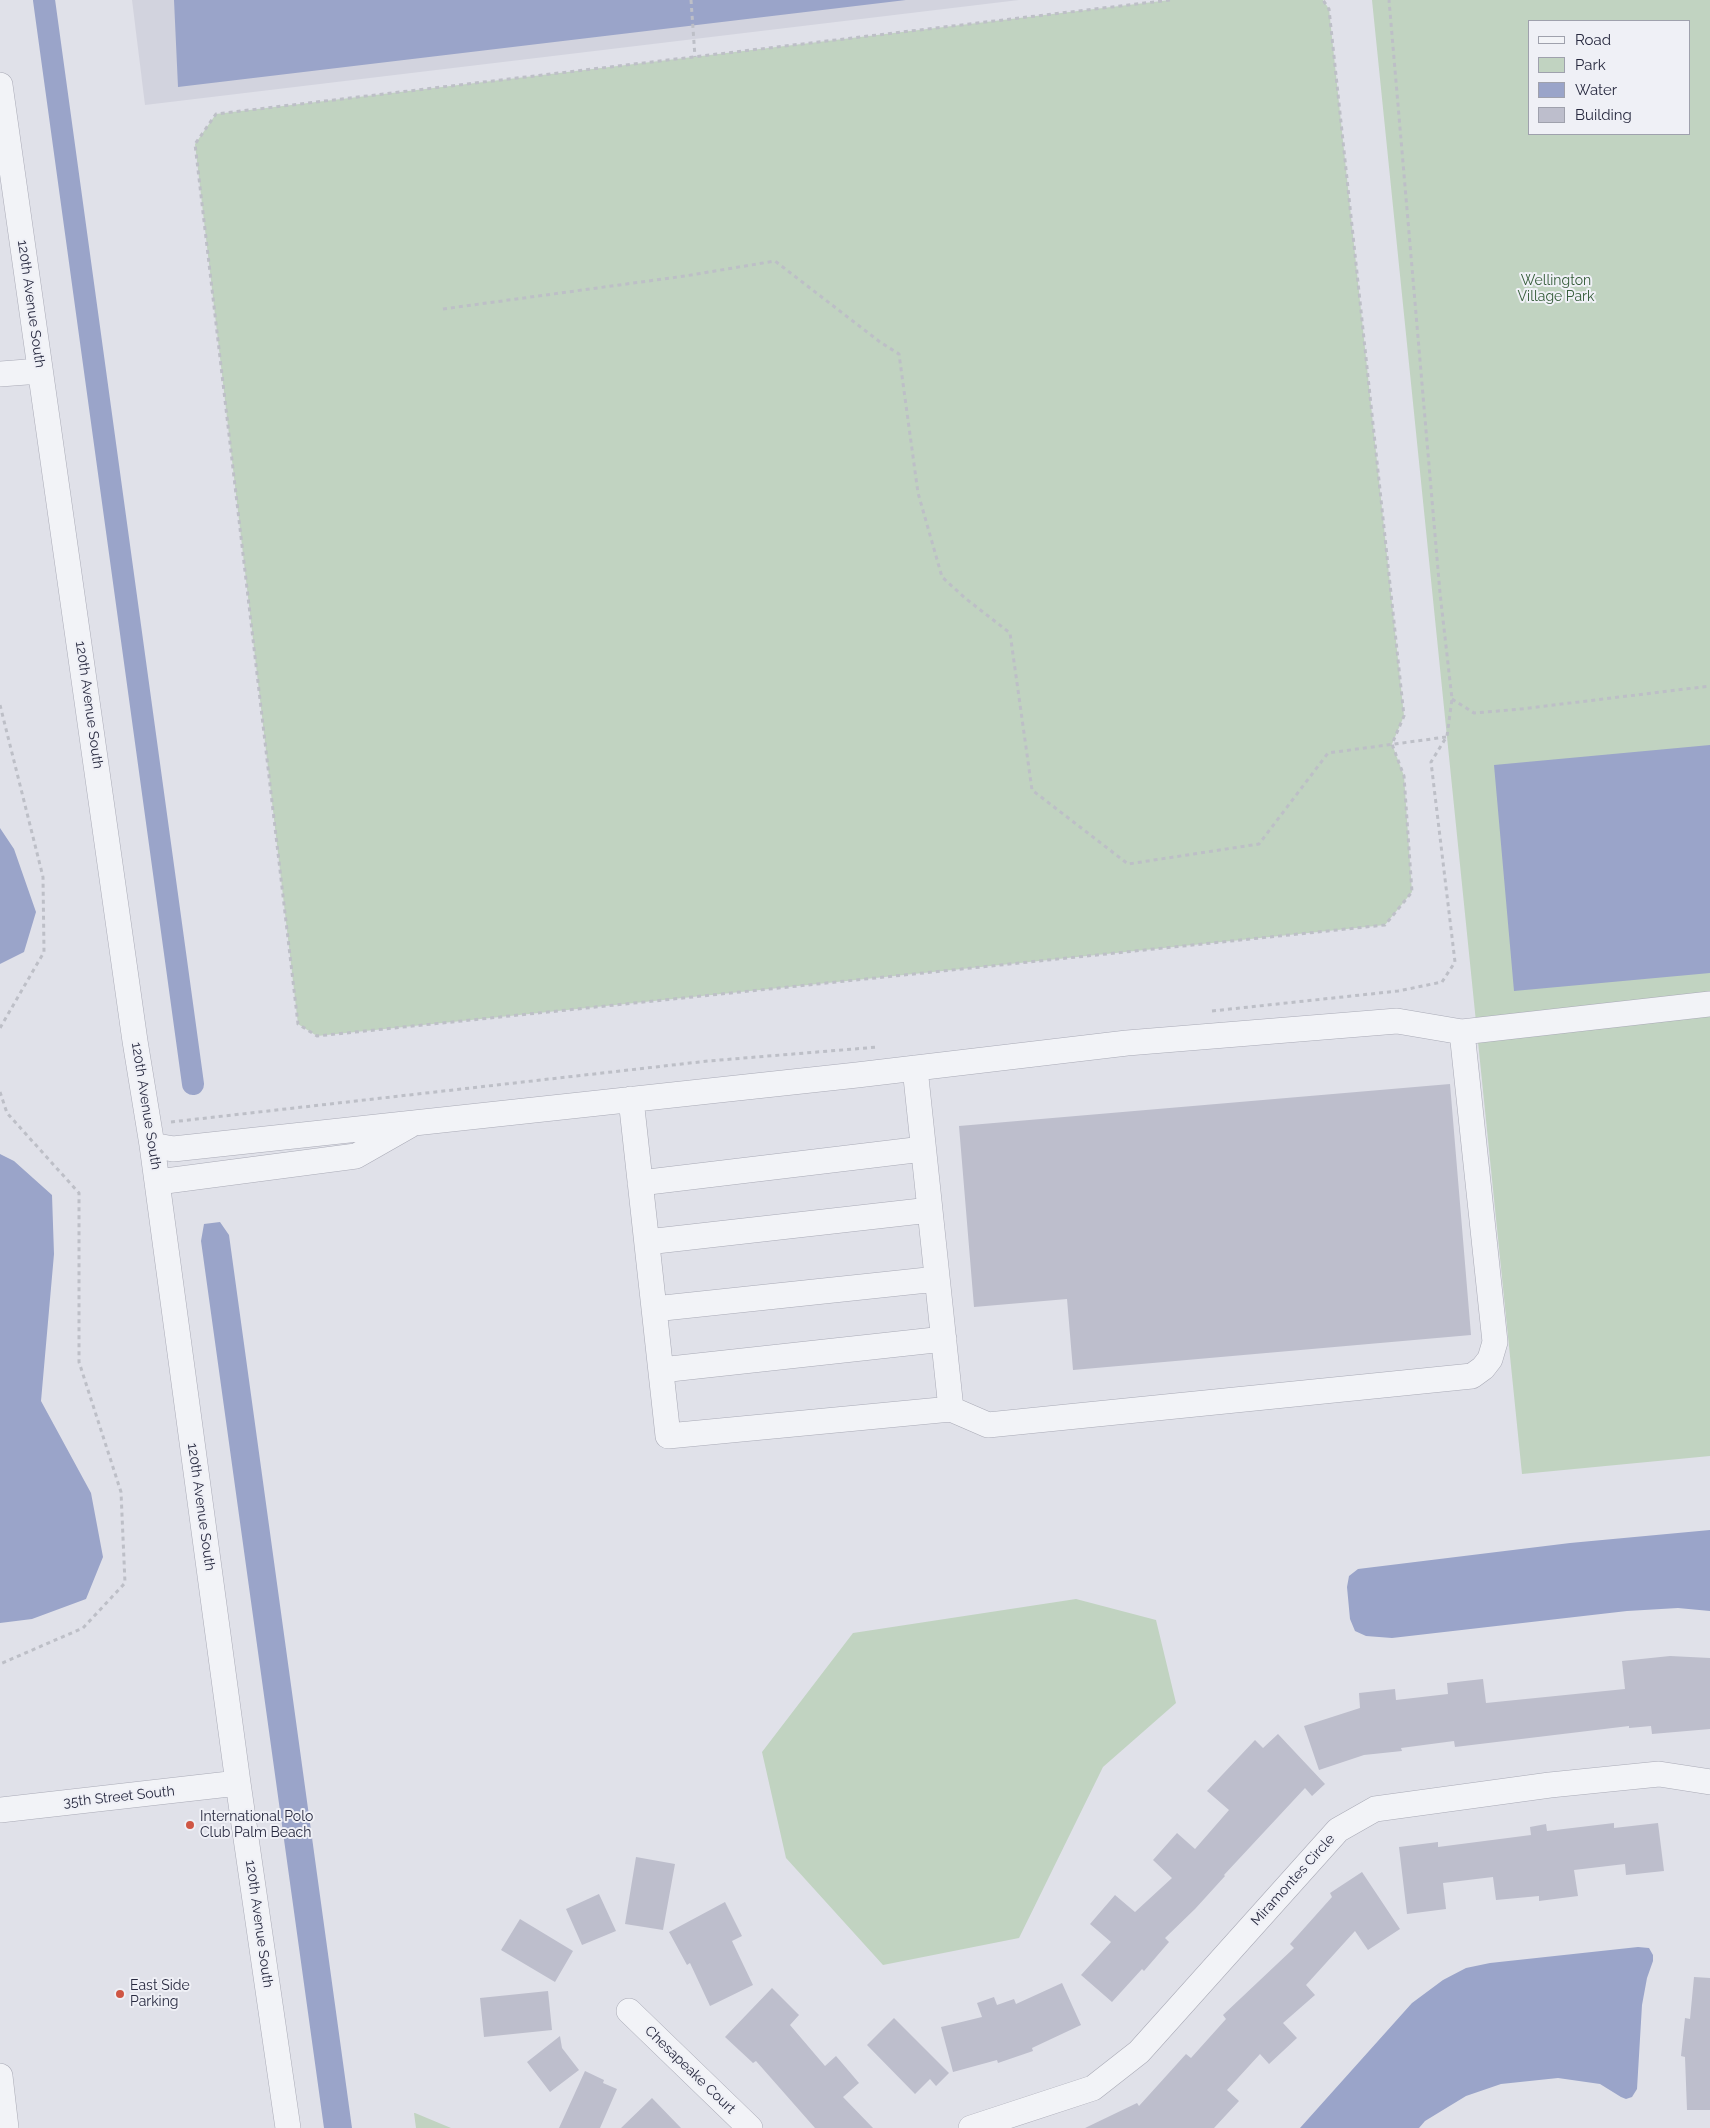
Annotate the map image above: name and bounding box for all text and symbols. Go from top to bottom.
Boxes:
legend [1528,20,1690,135]
text: Road [1575,31,1611,49]
text: Park [1575,56,1606,74]
text: Water [1575,81,1617,99]
text: Building [1575,106,1632,124]
street label: 120th Avenue South [14,239,48,369]
park label: Wellington Village Park [1518,273,1594,306]
street label: 120th Avenue South [72,640,106,770]
street label: 120th Avenue South [128,1041,164,1171]
street label: 120th Avenue South [184,1442,218,1572]
street label: 35th Street South [62,1783,176,1811]
place label: International Polo Club Palm Beach [200,1809,313,1841]
marker: International Polo Club Palm Beach [184,1819,196,1831]
street label: Miramontes Circle [1248,1831,1338,1929]
street label: 120th Avenue South [242,1859,276,1989]
place label: East Side Parking [130,1978,190,2010]
marker: East Side Parking [114,1988,126,2000]
street label: Chesapeake Court [641,2022,739,2118]

